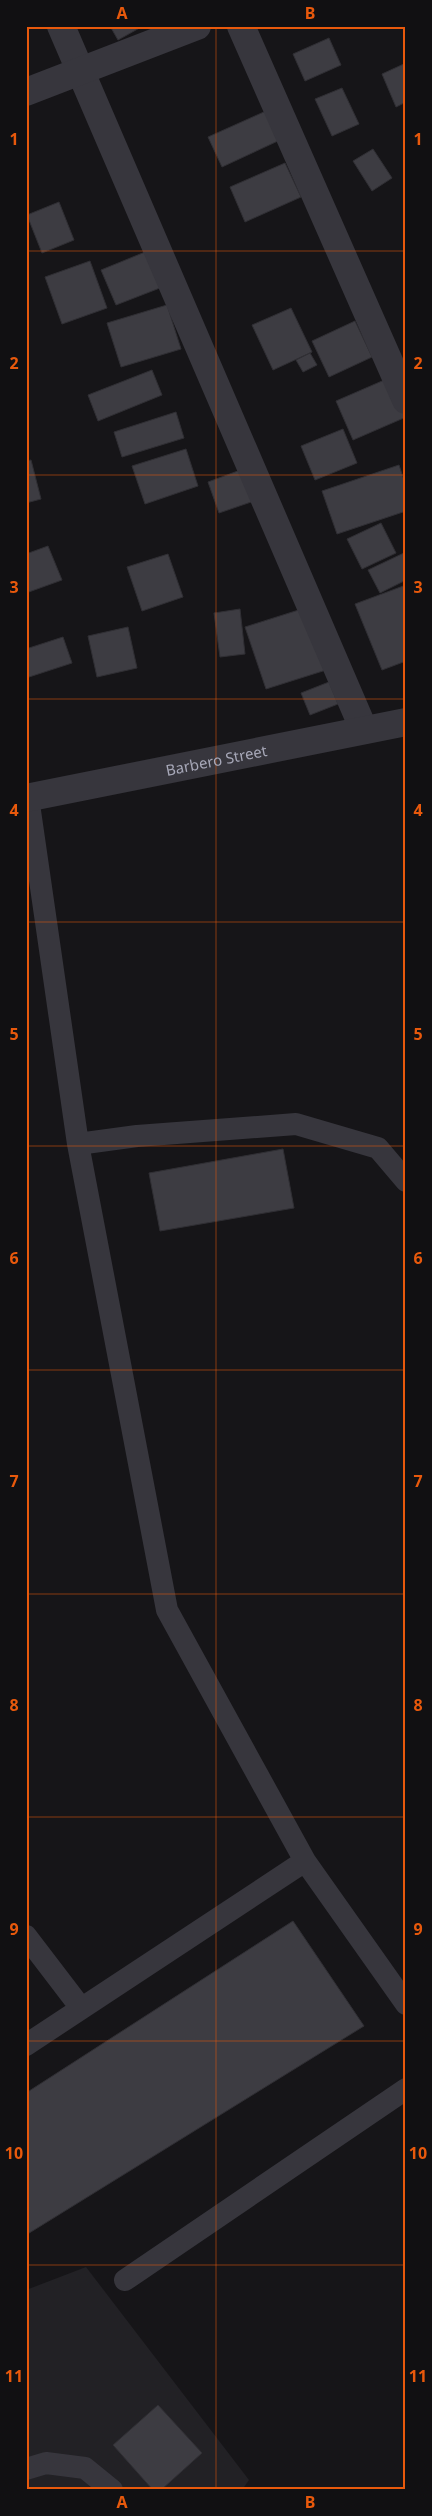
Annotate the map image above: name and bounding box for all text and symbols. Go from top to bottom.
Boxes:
text: A [116,2,128,24]
text: B [305,2,315,24]
text: 1 [9,128,19,150]
text: 1 [413,128,423,150]
text: 2 [9,352,19,374]
text: 2 [413,352,423,374]
text: 3 [9,576,19,598]
text: 3 [413,576,423,598]
street label: Barbero Street [164,740,269,780]
text: 4 [9,799,19,821]
text: 4 [413,799,423,821]
text: 5 [9,1023,19,1045]
text: 5 [413,1023,423,1045]
text: 6 [9,1247,19,1269]
text: 6 [413,1247,423,1269]
text: 7 [9,1470,19,1492]
text: 7 [413,1470,423,1492]
text: 8 [9,1694,19,1716]
text: 8 [413,1694,423,1716]
text: 9 [9,1918,19,1940]
text: 9 [413,1918,423,1940]
text: 10 [5,2142,23,2164]
text: 10 [409,2142,427,2164]
text: 11 [5,2365,23,2387]
text: 11 [409,2365,427,2387]
text: A [116,2491,128,2513]
text: B [305,2491,315,2513]

